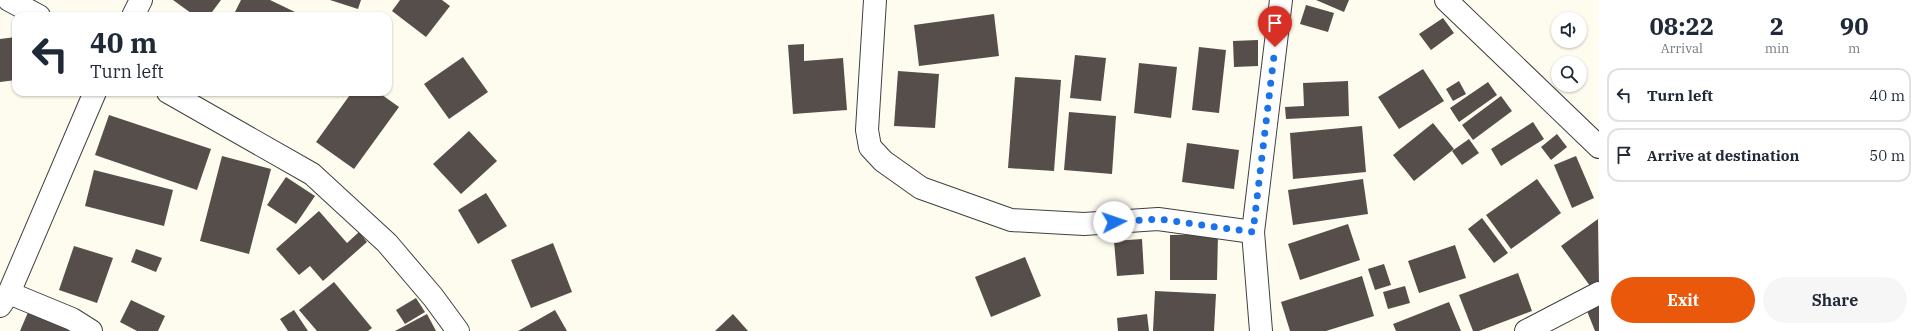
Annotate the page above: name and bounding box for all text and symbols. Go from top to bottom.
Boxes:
pin [1258,6,1292,47]
text: 08:22 [1649,10,1714,42]
text: 2 [1770,10,1784,42]
text: 90 [1840,10,1869,42]
icon: arrive [1264,12,1286,34]
map controls [1551,12,1587,92]
button: sound [1551,12,1587,48]
text: 40 m [90,24,157,61]
icon: left [24,28,76,80]
text: Arrival [1661,40,1703,57]
text: min [1765,40,1789,57]
text: m [1848,40,1860,57]
button: search [1551,56,1587,92]
text: Turn left [90,60,164,83]
icon: left [1613,84,1635,106]
text: Turn left [1647,86,1713,105]
text: 40 m [1869,86,1905,105]
icon: arrive [1613,144,1635,166]
text: Arrive at destination [1647,146,1799,165]
text: 50 m [1869,146,1905,165]
position arrow [1093,201,1135,243]
button: Exit [1611,277,1755,323]
button: Share [1763,277,1907,323]

